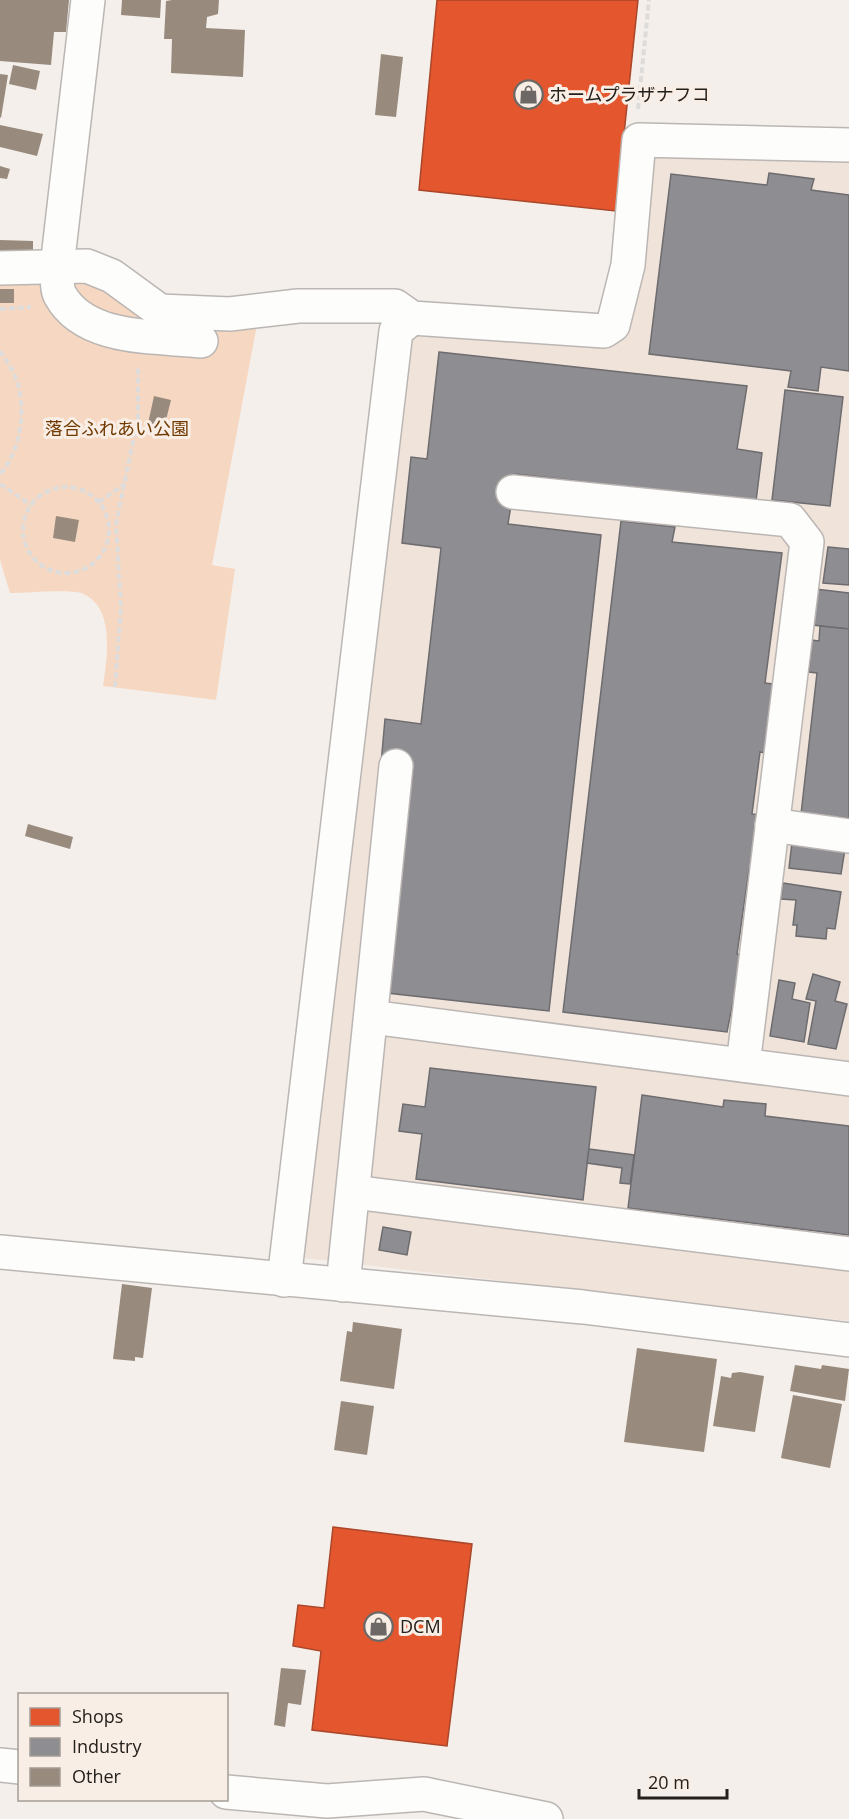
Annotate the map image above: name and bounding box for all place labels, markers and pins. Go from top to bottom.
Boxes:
shop icon: ホームプラザナフコ [512,79,544,111]
place label: ホームプラザナフコ [549,82,709,106]
shop icon: DCM [363,1611,395,1643]
place label: DCM [400,1614,441,1638]

